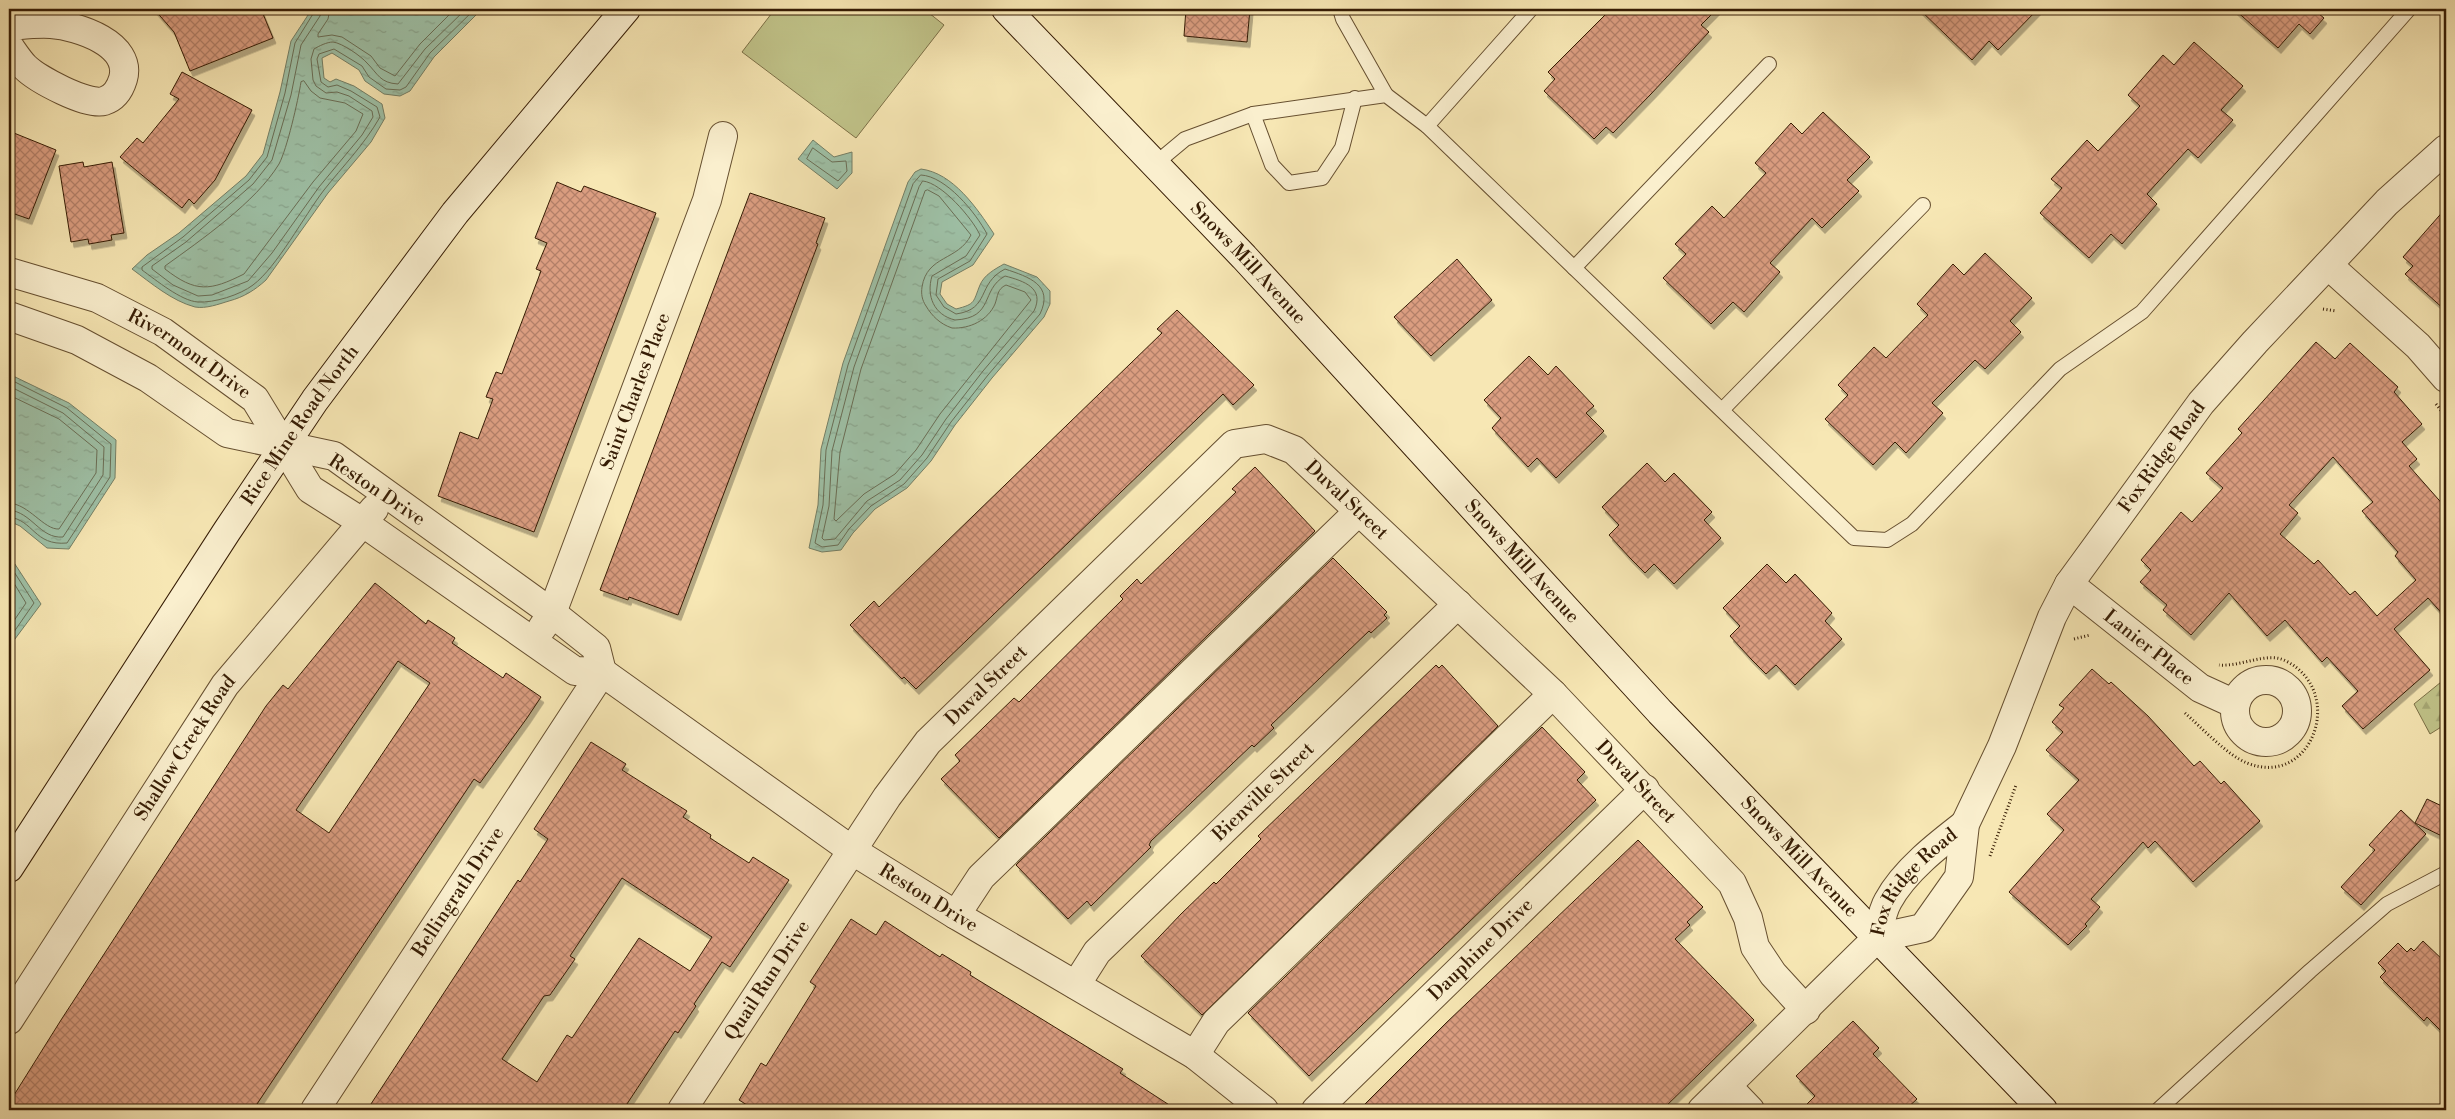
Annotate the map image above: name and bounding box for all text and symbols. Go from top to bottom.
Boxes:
street label: Snows Mill Avenue [1185,197,1311,329]
street label: Rivermont Drive [123,304,256,404]
street label: Saint Charles Place [595,309,676,473]
street label: Rice Mine Road North [236,340,364,510]
street label: Fox Ridge Road [2113,396,2211,517]
street label: Reston Drive [324,449,430,531]
street label: Duval Street [1300,455,1394,545]
street label: Snows Mill Avenue [1460,494,1585,628]
street label: Lanier Place [2099,604,2199,691]
street label: Duval Street [940,640,1033,731]
street label: Shallow Creek Road [129,670,241,825]
street label: Duval Street [1591,735,1681,829]
street label: Bienville Street [1206,737,1319,847]
street label: Snows Mill Avenue [1735,791,1863,922]
street label: Bellingrath Drive [406,822,509,962]
street label: Fox Ridge Road [1866,823,1962,938]
street label: Reston Drive [875,858,982,937]
street label: Dauphine Drive [1423,893,1538,1006]
street label: Quail Run Drive [719,916,815,1045]

